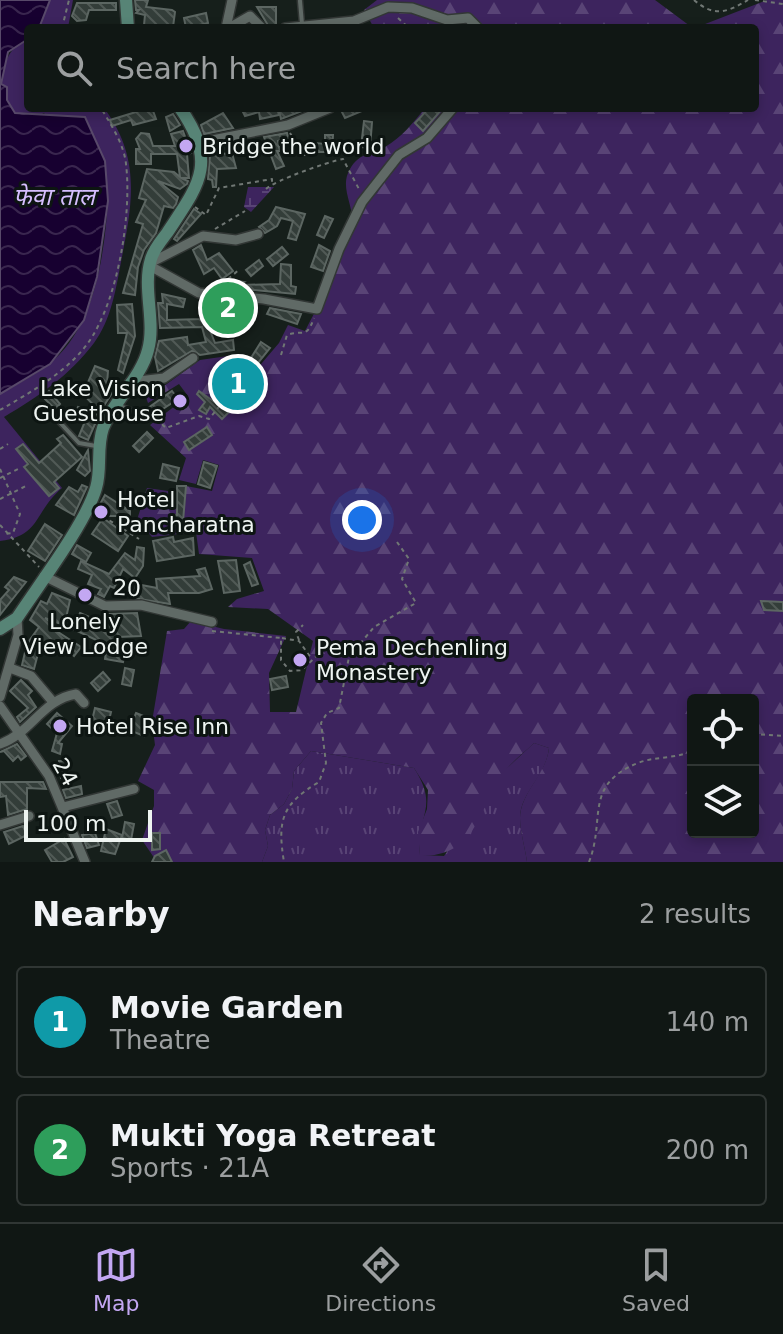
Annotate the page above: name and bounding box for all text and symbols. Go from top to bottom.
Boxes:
search box [24,24,759,112]
icon: search [52,46,96,90]
text: Search here [116,51,296,86]
place label: Bridge the world [202,134,384,159]
marker: Bridge the world [177,137,195,155]
water label: फेवा ताल [13,183,100,211]
pin: 2 [202,278,254,338]
pin: 1 [212,354,264,414]
place label: Lake Vision Guesthouse [33,376,164,426]
marker: Lake Vision Guesthouse [171,392,189,410]
place label: Hotel Pancharatna [117,487,255,537]
your location [342,500,382,540]
marker: Hotel Pancharatna [92,503,110,521]
street label: 20 [112,575,142,601]
marker: Lonely View Lodge [76,586,94,604]
place label: Lonely View Lodge [22,609,148,659]
place label: Pema Dechenling Monastery [316,635,508,685]
marker: Pema Dechenling Monastery [291,651,309,669]
map controls [687,694,759,838]
button: locate [687,694,759,766]
place label: Hotel Rise Inn [76,714,229,739]
marker: Hotel Rise Inn [51,717,69,735]
street label: 24 [47,754,83,790]
button: layers [687,766,759,838]
scale bar [24,806,152,842]
text: 100 m [36,811,106,836]
text: Nearby [32,894,170,934]
text: 2 results [639,899,751,929]
text: Movie Garden [110,990,344,1025]
text: 1 [51,1007,69,1037]
text: 140 m [666,1007,749,1037]
text: Theatre [110,1025,211,1055]
text: Mukti Yoga Retreat [110,1118,436,1153]
text: 2 [51,1135,69,1165]
text: 200 m [666,1135,749,1165]
text: Sports · 21A [110,1153,269,1183]
tab: Map [93,1243,139,1316]
tab: Directions [325,1243,436,1316]
tab: Saved [622,1243,690,1316]

